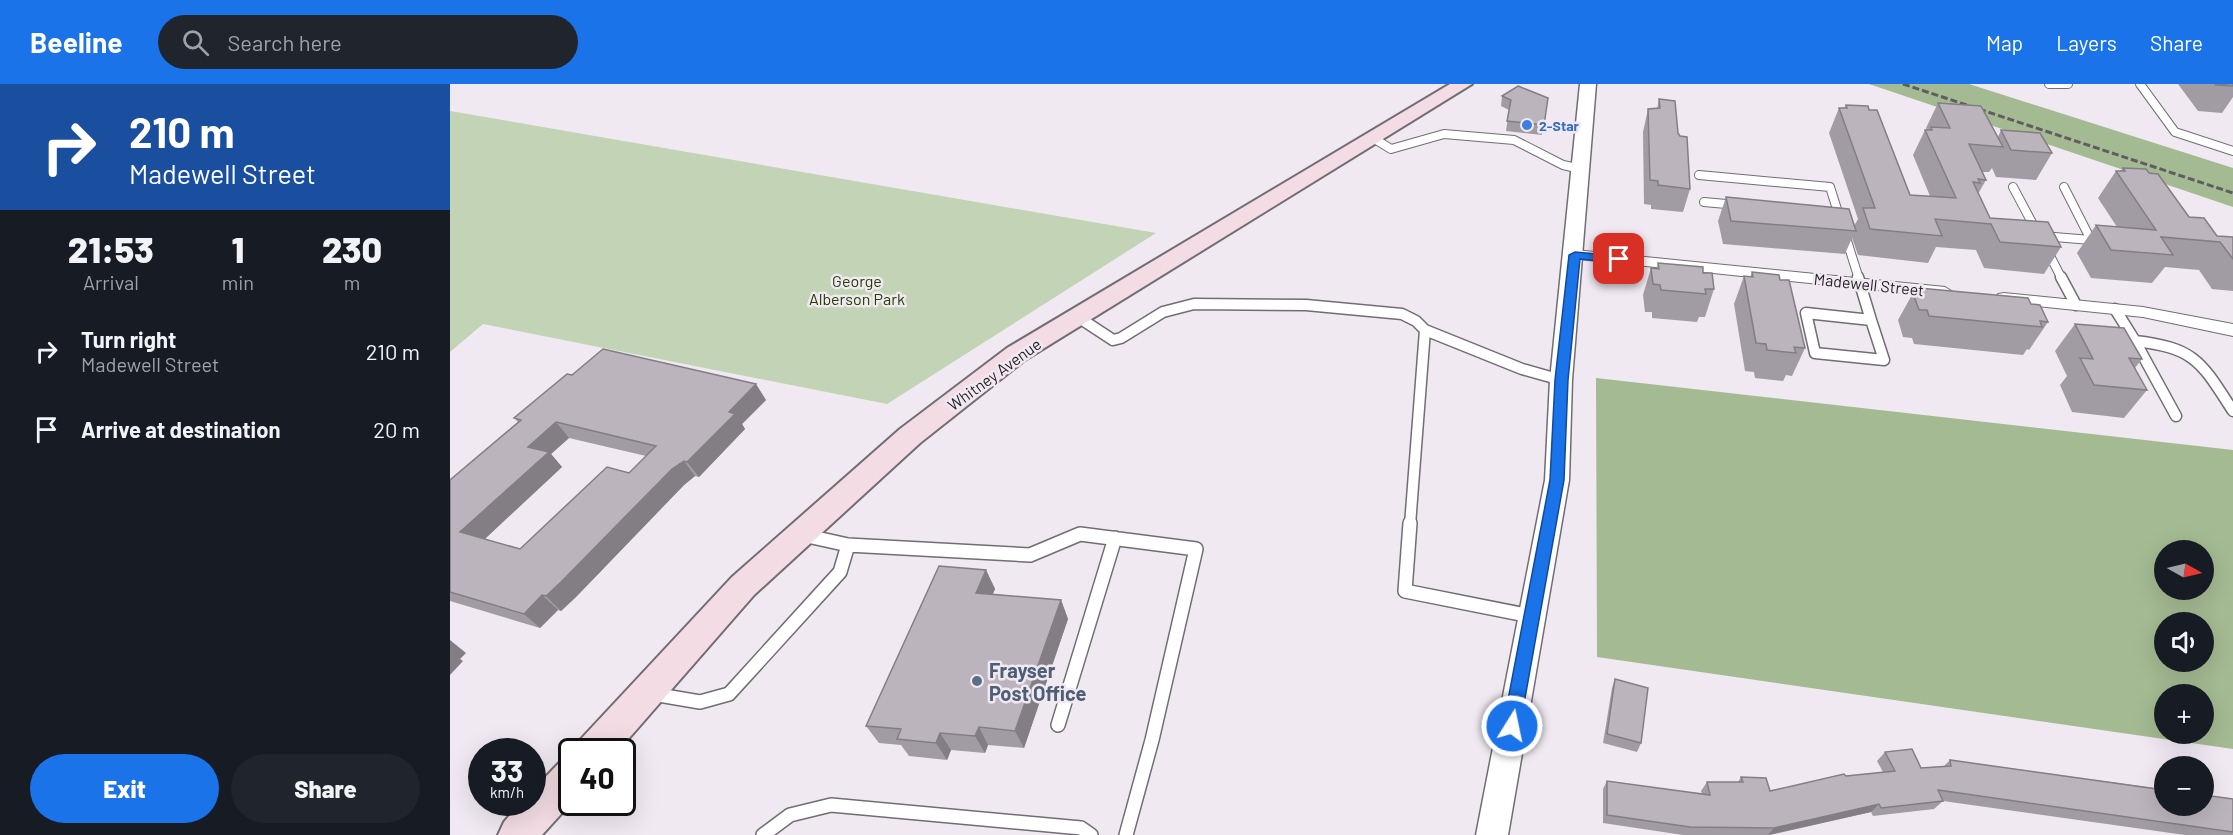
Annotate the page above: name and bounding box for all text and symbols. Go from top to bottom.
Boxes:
search box [158,15,578,69]
text: Beeline [30,25,122,59]
icon: search [179,26,212,59]
text: Search here [227,29,342,55]
text: Map [1986,30,2023,55]
text: Layers [2056,30,2117,55]
text: Share [2150,30,2203,55]
text: 210 m [129,106,235,156]
icon: right [30,108,108,186]
place label: 2-Star [1539,117,1580,134]
marker: 2-Star [1520,118,1534,132]
text: Madewell Street [129,157,316,189]
text: 21:53 [68,227,154,270]
text: 1 [232,227,244,270]
text: 230 [322,227,382,270]
pin [1593,233,1644,284]
icon: arrive [1602,242,1635,275]
street label: Madewell Street [1813,269,1925,299]
text: Arrival [83,270,139,294]
text: min [222,270,254,294]
text: m [344,270,360,294]
park label: George Alberson Park [809,271,905,308]
text: Turn right [81,326,176,352]
street label: Whitney Avenue [944,334,1044,414]
icon: right [30,335,63,368]
text: 210 m [366,338,420,364]
text: Madewell Street [81,352,219,376]
icon: arrive [30,413,63,446]
text: Arrive at destination [81,416,280,442]
text: 20 m [373,416,420,442]
north arrow [2154,540,2214,600]
map controls [2154,540,2214,816]
button: sound [2154,612,2214,672]
place label: Frayser Post Office [989,658,1087,705]
marker: Frayser Post Office [970,674,984,688]
button: + [2154,684,2214,744]
position arrow [1480,694,1544,758]
speed limit sign: 40 [558,738,636,816]
text: 33 [491,752,523,788]
button: Exit [30,754,219,823]
button: Share [231,754,420,823]
button: − [2154,756,2214,816]
text: km/h [490,783,524,801]

